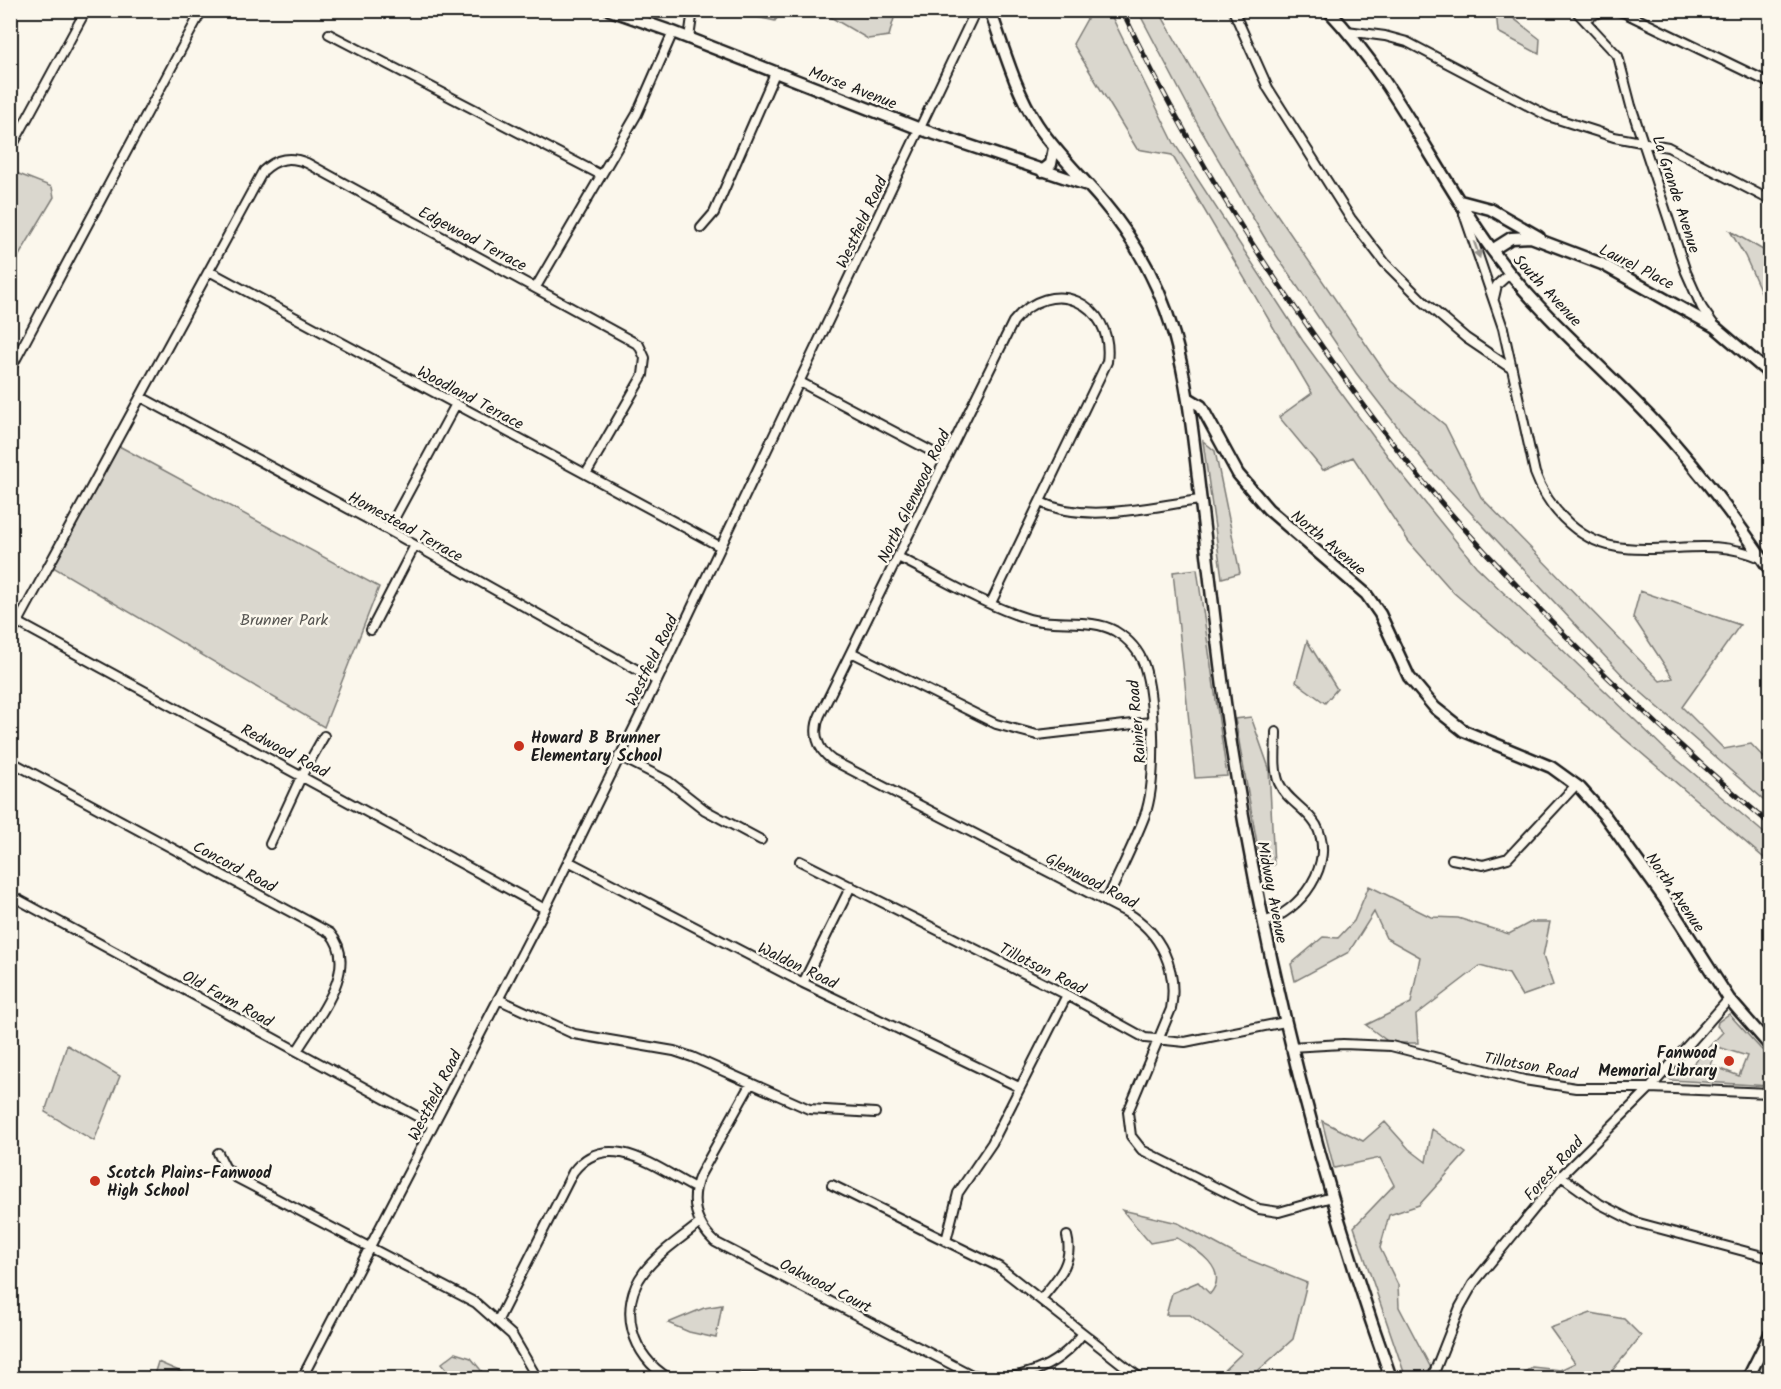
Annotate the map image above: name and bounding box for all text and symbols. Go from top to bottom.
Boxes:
street label: Morse Avenue [805,60,900,117]
street label: La Grande Avenue [1645,132,1706,257]
street label: Westfield Road [830,172,895,273]
street label: Edgewood Terrace [413,200,531,279]
street label: Laurel Place [1594,238,1678,297]
one-way arrow [1472,241,1482,259]
street label: South Avenue [1506,249,1587,333]
street label: Woodland Terrace [413,360,528,437]
street label: North Glenwood Road [871,425,958,568]
street label: Homestead Terrace [343,485,467,569]
street label: North Avenue [1285,504,1371,582]
park label: Brunner Park [240,608,329,633]
street label: Westfield Road [619,610,686,711]
street label: Rainier Road [1121,678,1154,765]
street label: Redwood Road [236,718,334,785]
place label: Howard B Brunner Elementary School [531,726,663,769]
marker: Howard B Brunner Elementary School [512,739,526,753]
street label: Concord Road [188,835,281,900]
street label: Midway Avenue [1249,839,1294,946]
street label: Glenwood Road [1041,847,1143,917]
street label: North Avenue [1639,848,1711,938]
street label: Waldon Road [753,936,842,997]
street label: Tillotson Road [994,937,1091,1002]
street label: Old Farm Road [177,964,278,1035]
place label: Fanwood Memorial Library [1598,1041,1718,1084]
street label: Westfield Road [402,1045,469,1145]
street label: Tillotson Road [1482,1046,1581,1087]
marker: Fanwood Memorial Library [1722,1054,1736,1068]
street label: Forest Road [1518,1130,1591,1207]
place label: Scotch Plains-Fanwood High School [107,1161,272,1204]
marker: Scotch Plains-Fanwood High School [88,1174,102,1188]
street label: Oakwood Court [775,1252,876,1321]

